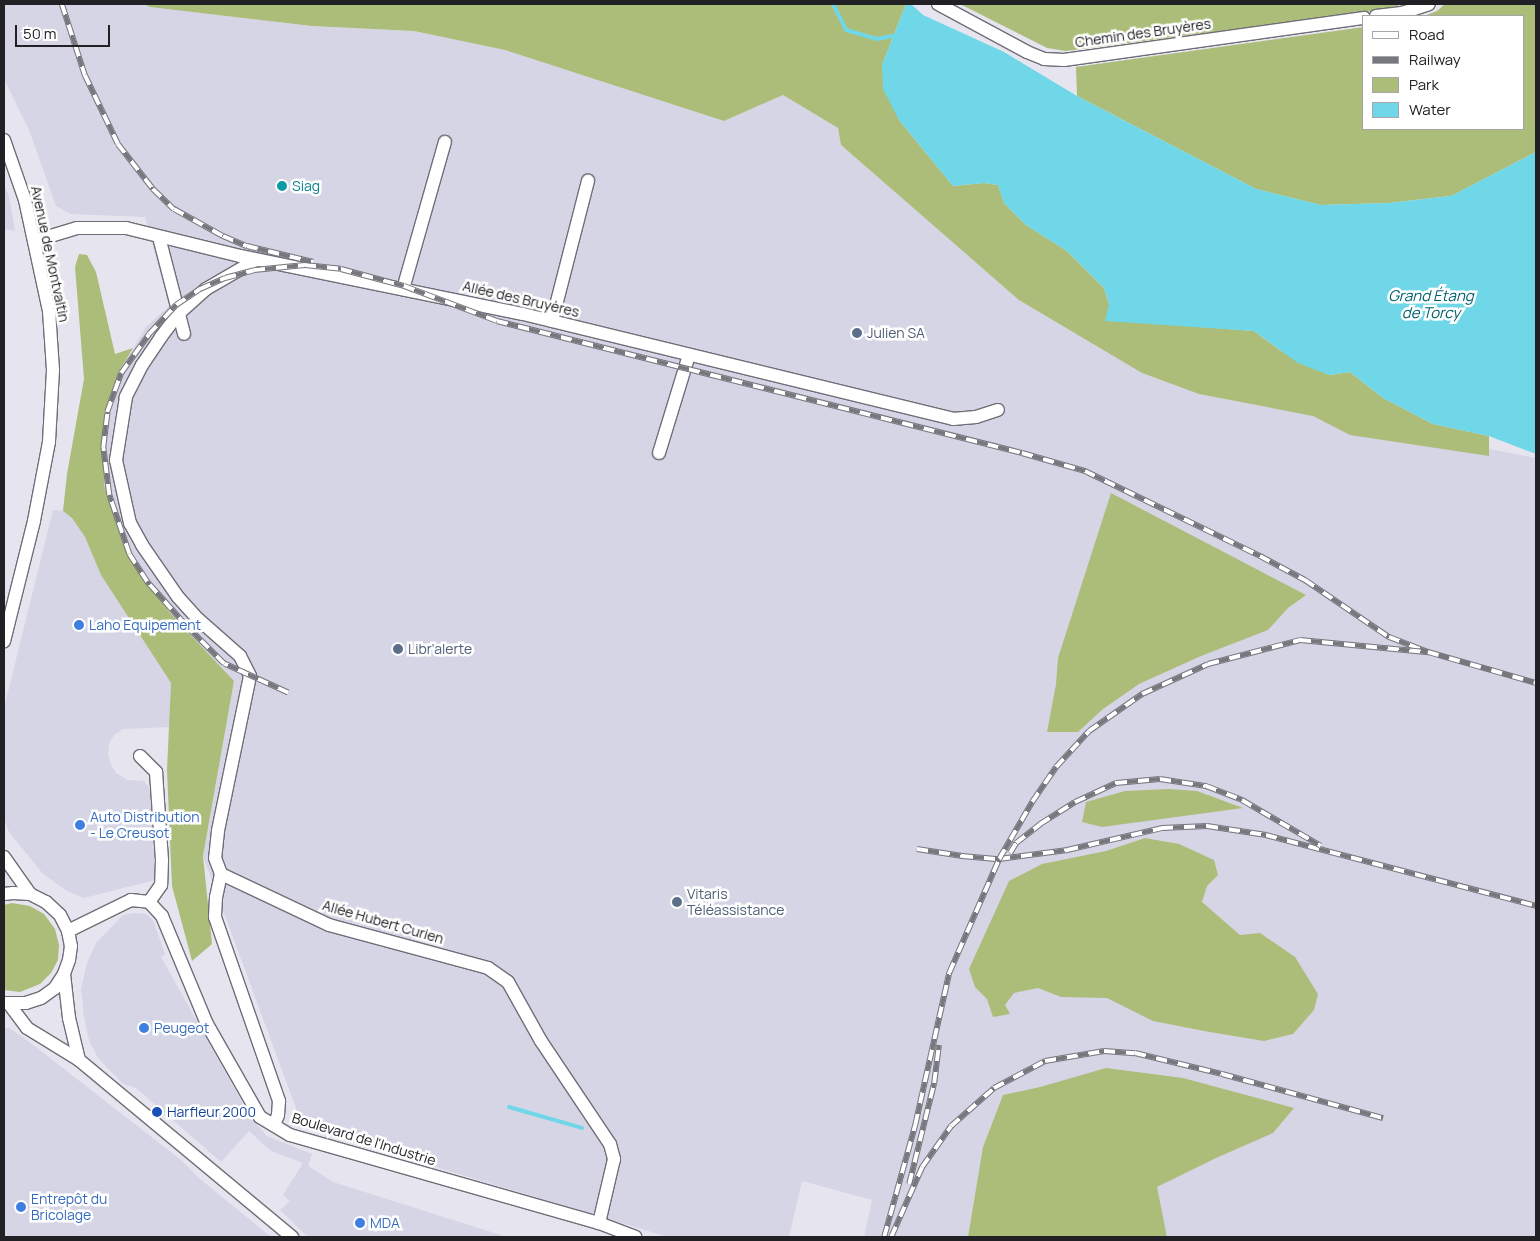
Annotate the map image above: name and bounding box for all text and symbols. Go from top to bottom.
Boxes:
scale bar [18,15,112,47]
street label: Chemin des Bruyères [1074,15,1212,51]
legend [1362,15,1525,130]
text: 50 m [23,23,57,44]
text: Road [1409,24,1445,45]
text: Railway [1409,49,1461,70]
text: Park [1409,74,1439,95]
text: Water [1409,99,1451,120]
place label: Siag [292,178,320,194]
marker: Siag [276,180,288,192]
street label: Avenue de Montvaltin [27,184,73,324]
street label: Allée des Bruyères [461,277,581,321]
water label: Grand Étang de Torcy [1388,286,1474,321]
place label: Julien SA [867,325,925,341]
marker: Julien SA [851,327,863,339]
place label: Laho Equipement [89,617,201,633]
marker: Laho Equipement [73,619,85,631]
place label: Libr'alerte [408,641,472,657]
marker: Libr'alerte [392,643,404,655]
place label: Auto Distribution - Le Creusot [90,809,200,842]
marker: Auto Distribution - Le Creusot [74,819,86,831]
place label: Vitaris Téléassistance [687,886,784,919]
marker: Vitaris Téléassistance [671,896,683,908]
street label: Allée Hubert Curien [320,897,446,947]
place label: Peugeot [154,1020,209,1036]
marker: Peugeot [138,1022,150,1034]
place label: Harfleur 2000 [167,1104,256,1120]
marker: Harfleur 2000 [151,1106,163,1118]
street label: Boulevard de l'Industrie [290,1109,438,1169]
place label: Entrepôt du Bricolage [31,1191,107,1224]
marker: Entrepôt du Bricolage [15,1201,27,1213]
place label: MDA [370,1215,400,1231]
marker: MDA [354,1217,366,1229]

